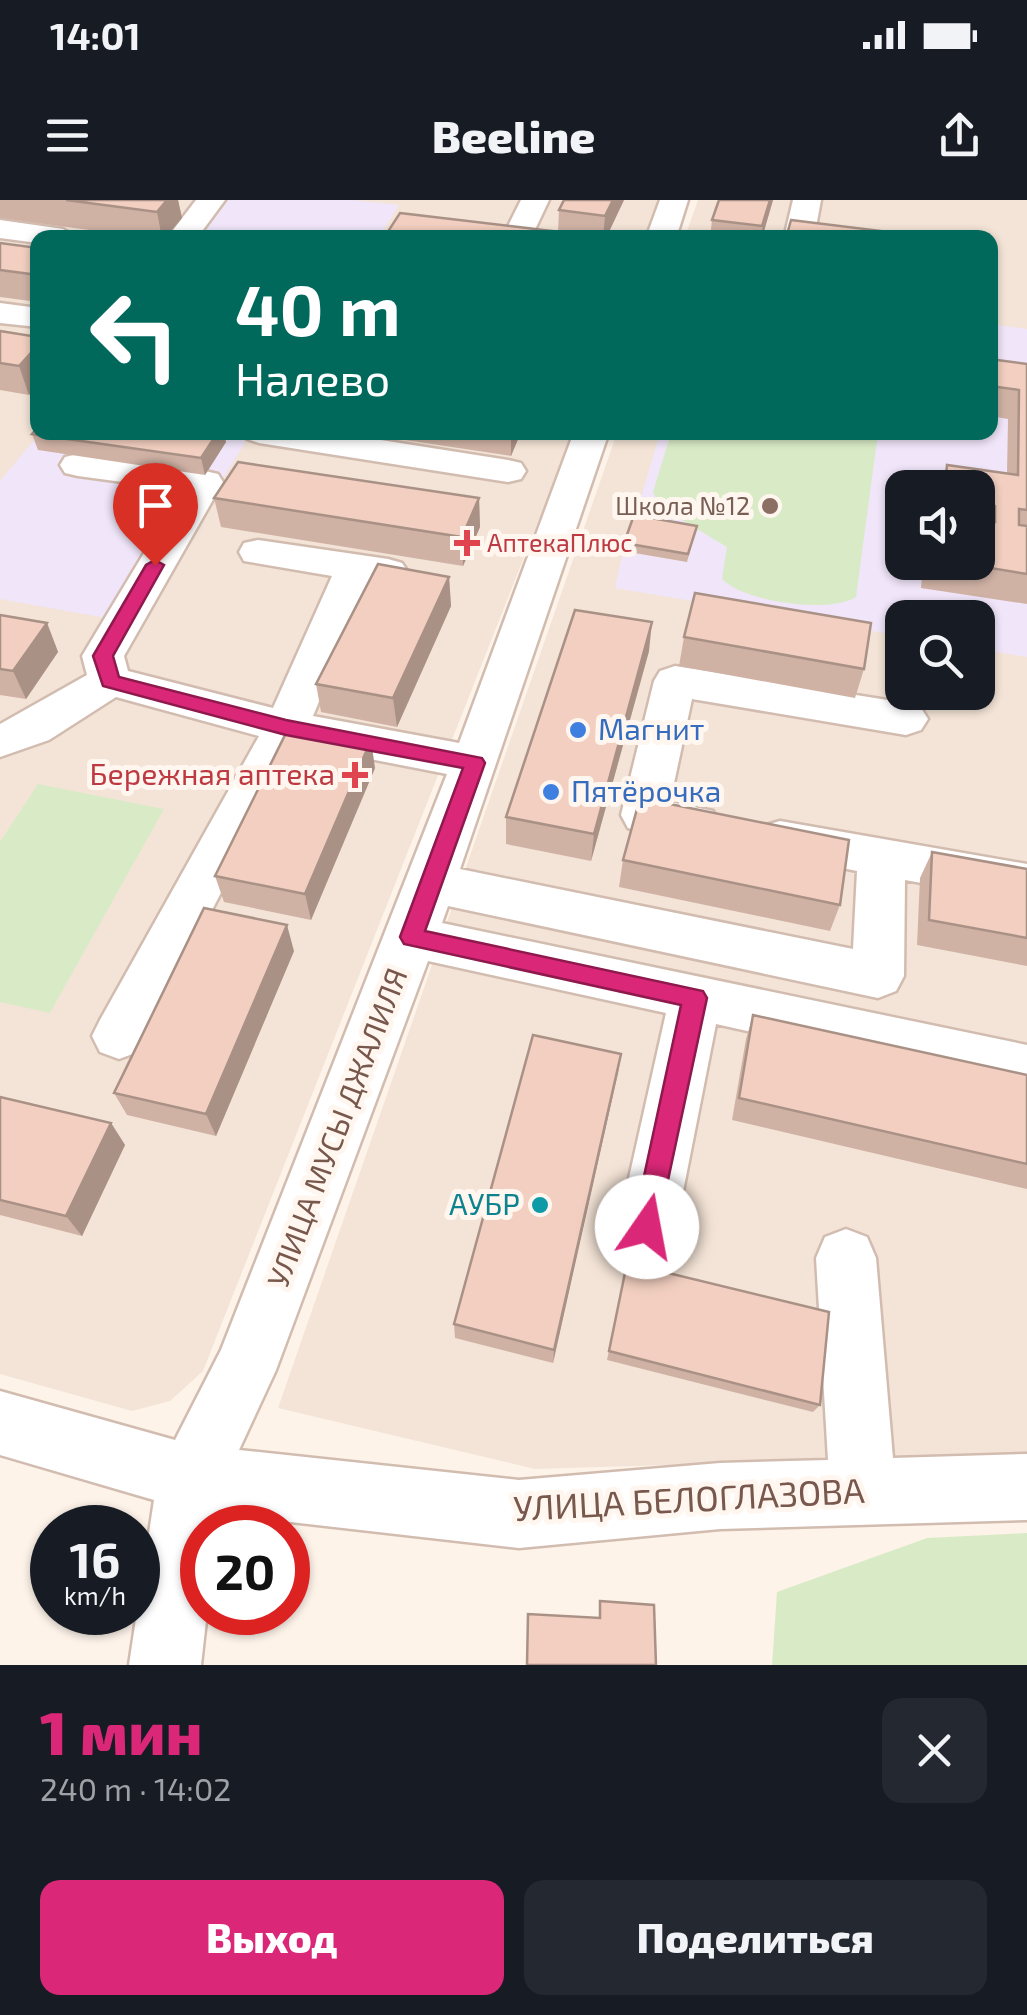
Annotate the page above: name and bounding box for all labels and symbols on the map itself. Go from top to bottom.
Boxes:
pin [113,463,198,566]
place label: Школа №12 [615,490,750,520]
marker: Школа №12 [759,495,781,517]
place label: АптекаПлюс [487,527,633,557]
marker: АптекаПлюс [456,532,478,554]
place label: Магнит [598,710,705,746]
marker: Магнит [567,719,589,741]
place label: Бережная аптека [90,755,335,791]
marker: Бережная аптека [344,764,366,786]
place label: Пятёрочка [571,772,721,808]
marker: Пятёрочка [540,781,562,803]
street label: УЛИЦА МУСЫ ДЖАЛИЛЯ [259,963,414,1292]
position arrow [595,1175,699,1279]
place label: АУБР [449,1185,520,1221]
marker: АУБР [529,1194,551,1216]
street label: УЛИЦА БЕЛОГЛАЗОВА [512,1468,866,1528]
speed limit sign: 20 [180,1505,310,1635]

